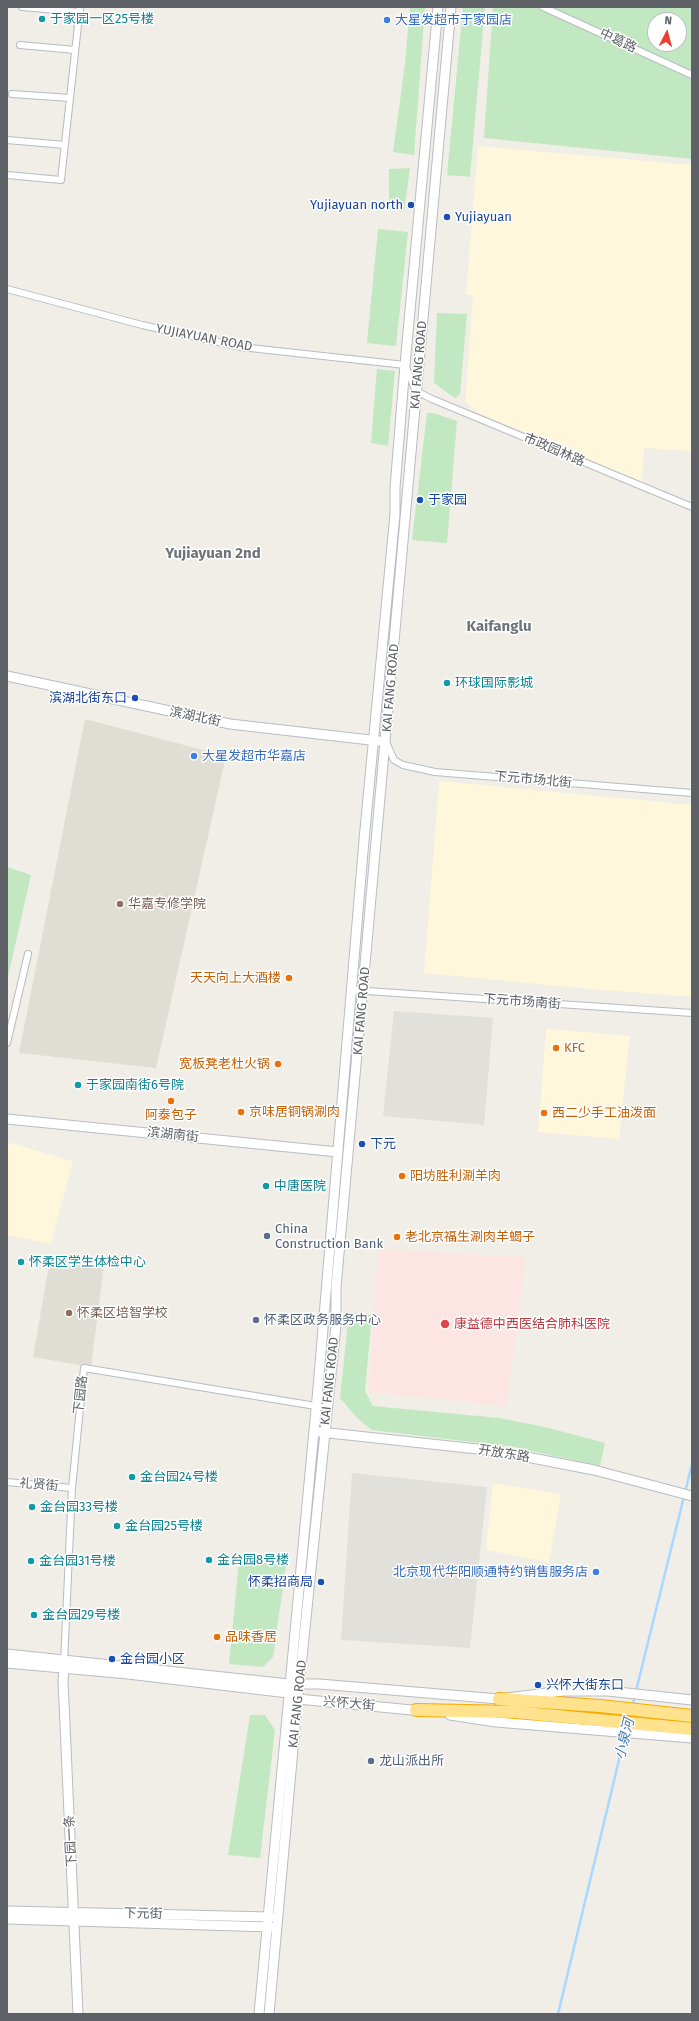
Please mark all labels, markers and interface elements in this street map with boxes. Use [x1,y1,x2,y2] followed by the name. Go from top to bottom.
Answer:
[50,11,154,27] place label: 于家园一区25号楼
[395,12,512,28] place label: 大星发超市于家园店
[647,12,687,52] north arrow
[37,14,47,24] marker: 于家园一区25号楼
[664,14,673,27] text: N
[382,15,392,25] marker: 大星发超市于家园店
[597,26,639,56] street label: 中葛路
[310,197,403,213] place label: Yujiayuan north
[406,200,416,210] marker: Yujiayuan north
[455,209,512,225] place label: Yujiayuan
[442,212,452,222] marker: Yujiayuan
[407,320,431,410] street label: KAI FANG ROAD
[154,321,254,355] street label: YUJIAYUAN ROAD
[521,430,587,470] street label: 市政园林路
[428,492,467,508] place label: 于家园
[415,495,425,505] marker: 于家园
[165,545,261,563] district label: Yujiayuan 2nd
[467,618,531,636] district label: Kaifanglu
[379,643,403,733] street label: KAI FANG ROAD
[455,675,533,691] place label: 环球国际影城
[442,678,452,688] marker: 环球国际影城
[49,690,127,706] place label: 滨湖北街东口
[130,693,140,703] marker: 滨湖北街东口
[168,704,222,730] street label: 滨湖北街
[202,748,306,764] place label: 大星发超市华嘉店
[189,751,199,761] marker: 大星发超市华嘉店
[493,769,573,791] street label: 下元市场北街
[128,896,206,912] place label: 华嘉专修学院
[115,899,125,909] marker: 华嘉专修学院
[350,966,374,1056] street label: KAI FANG ROAD
[190,970,281,986] place label: 天天向上大酒楼
[284,973,294,983] marker: 天天向上大酒楼
[483,991,561,1013] street label: 下元市场南街
[564,1040,585,1056] place label: KFC
[551,1043,561,1053] marker: KFC
[179,1056,270,1072] place label: 宽板凳老杜火锅
[273,1059,283,1069] marker: 宽板凳老杜火锅
[86,1077,184,1093] place label: 于家园南街6号院
[73,1080,83,1090] marker: 于家园南街6号院
[166,1096,176,1106] marker: 阿泰包子
[249,1104,340,1120] place label: 京味居铜锅涮肉
[552,1105,656,1121] place label: 西二少手工油泼面
[145,1107,197,1123] place label: 阿泰包子
[236,1107,246,1117] marker: 京味居铜锅涮肉
[539,1108,549,1118] marker: 西二少手工油泼面
[146,1125,200,1145] street label: 滨湖南街
[370,1136,396,1152] place label: 下元
[357,1139,367,1149] marker: 下元
[410,1168,501,1184] place label: 阳坊胜利涮羊肉
[397,1171,407,1181] marker: 阳坊胜利涮羊肉
[274,1178,326,1194] place label: 中唐医院
[261,1181,271,1191] marker: 中唐医院
[275,1221,383,1252] place label: China Construction Bank
[405,1229,535,1245] place label: 老北京福生涮肉羊蝎子
[262,1231,272,1241] marker: China Construction Bank
[392,1232,402,1242] marker: 老北京福生涮肉羊蝎子
[29,1254,146,1270] place label: 怀柔区学生体检中心
[16,1257,26,1267] marker: 怀柔区学生体检中心
[77,1305,168,1321] place label: 怀柔区培智学校
[64,1308,74,1318] marker: 怀柔区培智学校
[264,1312,381,1328] place label: 怀柔区政务服务中心
[251,1315,261,1325] marker: 怀柔区政务服务中心
[454,1316,610,1332] place label: 康益德中西医结合肺科医院
[439,1318,451,1330] marker: 康益德中西医结合肺科医院
[318,1336,342,1426] street label: KAI FANG ROAD
[71,1375,91,1415] street label: 下园路
[477,1442,531,1466] street label: 开放东路
[140,1469,218,1485] place label: 金台园24号楼
[127,1472,137,1482] marker: 金台园24号楼
[19,1476,59,1494] street label: 礼贤街
[40,1499,118,1515] place label: 金台园33号楼
[27,1502,37,1512] marker: 金台园33号楼
[125,1518,203,1534] place label: 金台园25号楼
[112,1521,122,1531] marker: 金台园25号楼
[217,1552,289,1568] place label: 金台园8号楼
[39,1553,116,1569] place label: 金台园31号楼
[204,1555,214,1565] marker: 金台园8号楼
[26,1556,36,1566] marker: 金台园31号楼
[393,1564,588,1580] place label: 北京现代华阳顺通特约销售服务店
[591,1567,601,1577] marker: 北京现代华阳顺通特约销售服务店
[248,1574,313,1590] place label: 怀柔招商局
[316,1577,326,1587] marker: 怀柔招商局
[42,1607,120,1623] place label: 金台园29号楼
[29,1610,39,1620] marker: 金台园29号楼
[225,1629,277,1645] place label: 品味香居
[212,1632,222,1642] marker: 品味香居
[120,1651,185,1667] place label: 金台园小区
[107,1654,117,1664] marker: 金台园小区
[286,1659,310,1749] street label: KAI FANG ROAD
[546,1677,624,1693] place label: 兴怀大街东口
[533,1680,543,1690] marker: 兴怀大街东口
[322,1694,376,1714] street label: 兴怀大街
[612,1717,638,1761] water label: 小泉河
[379,1753,444,1769] place label: 龙山派出所
[366,1756,376,1766] marker: 龙山派出所
[62,1815,80,1867] street label: 下园一条
[123,1906,163,1922] street label: 下元街

